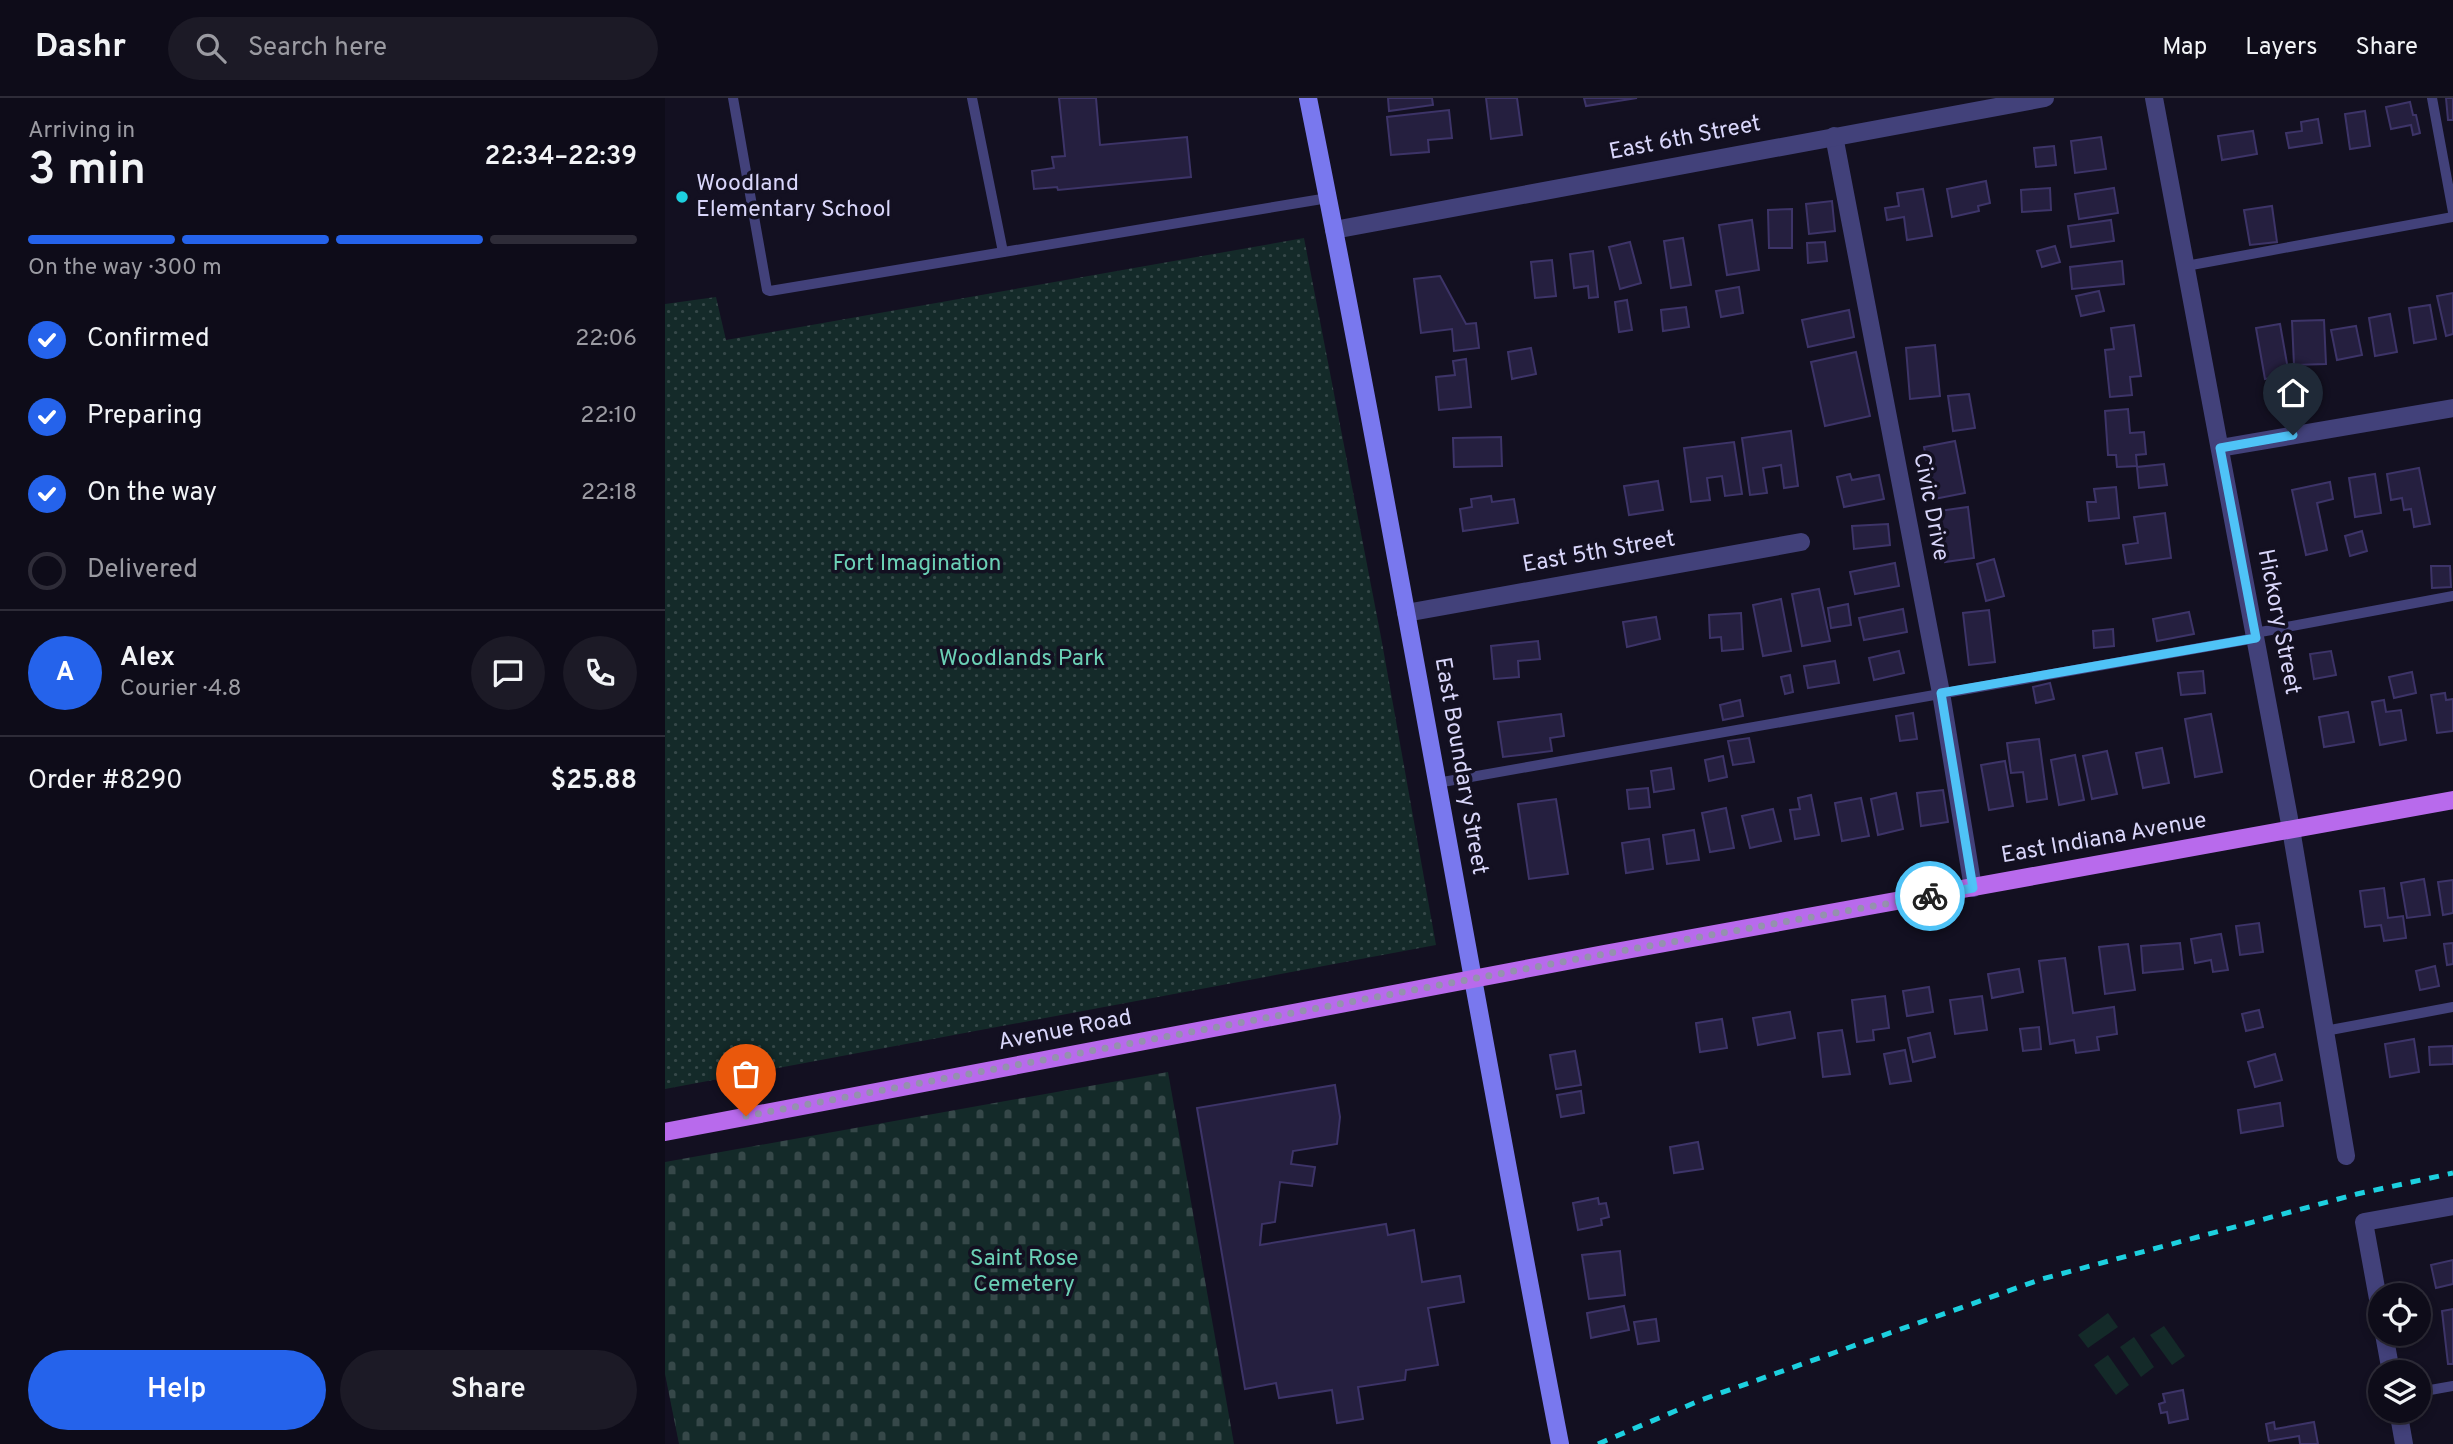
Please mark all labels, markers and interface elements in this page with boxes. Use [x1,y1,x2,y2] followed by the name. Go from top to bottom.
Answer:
[168,17,658,80] search box
[35,27,126,69] text: Dashr
[192,29,230,67] icon: search
[248,32,387,65] text: Search here
[2162,33,2207,63] text: Map
[2245,33,2317,63] text: Layers
[2355,33,2418,63] text: Share
[1607,110,1763,168] street label: East 6th Street
[28,117,135,146] text: Arriving in
[485,141,637,174] text: 22:34–22:39
[28,142,146,201] text: 3 min
[696,170,891,225] place label: Woodland Elementary School
[674,189,690,205] marker: Woodland Elementary School
[28,254,222,283] text: On the way · 300 m
[28,321,66,359] icon: check
[87,323,210,356] text: Confirmed
[575,325,637,354] text: 22:06
[2263,363,2323,435] pin
[2274,374,2312,412] icon: home
[28,398,66,436] icon: check
[87,400,202,433] text: Preparing
[580,402,637,431] text: 22:10
[1905,450,1955,564] street label: Civic Drive
[28,475,66,513] icon: check
[87,477,217,510] text: On the way
[581,479,637,508] text: 22:18
[1520,525,1678,581] street label: East 5th Street
[2250,547,2306,697] street label: Hickory Street
[832,550,1002,579] park label: Fort Imagination
[87,554,198,587] text: Delivered
[471,636,545,710] button: chat
[563,636,637,710] button: phone
[120,642,175,675] text: Alex
[939,645,1105,674] park label: Woodlands Park
[1427,655,1493,877] street label: East Boundary Street
[56,657,74,690] text: A
[120,675,241,704] text: Courier · 4.8
[28,765,183,798] text: Order #8290
[550,765,637,798] text: $25.88
[1999,807,2209,871] street label: East Indiana Avenue
[1895,861,1965,931] courier
[1911,877,1949,915] icon: bike
[996,1004,1134,1058] street label: Avenue Road
[716,1044,776,1116] pin
[727,1055,765,1093] icon: bag
[970,1245,1078,1300] park label: Saint Rose Cemetery
[2368,1283,2431,1423] map controls
[2368,1283,2431,1346] button: locate
[28,1350,326,1430] button: Help
[340,1350,637,1430] button: Share
[2368,1360,2431,1423] button: layers

